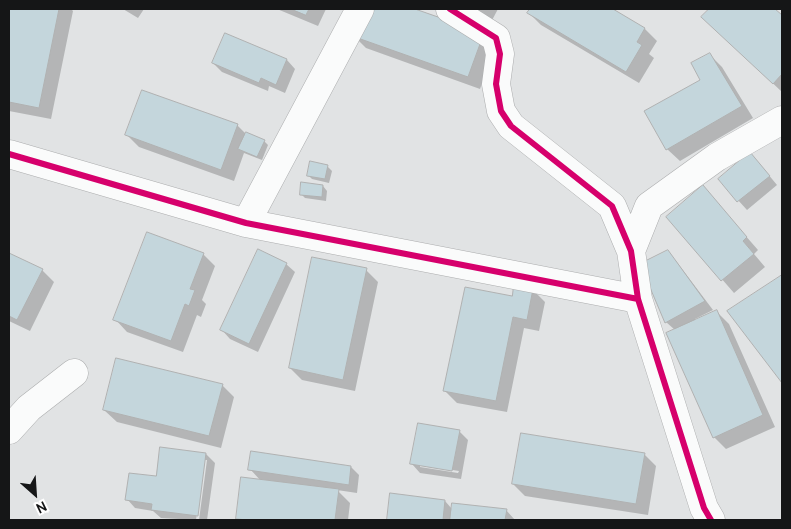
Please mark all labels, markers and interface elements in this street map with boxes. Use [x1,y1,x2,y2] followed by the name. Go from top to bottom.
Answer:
[10,469,60,519] north arrow
[33,497,50,518] text: N

